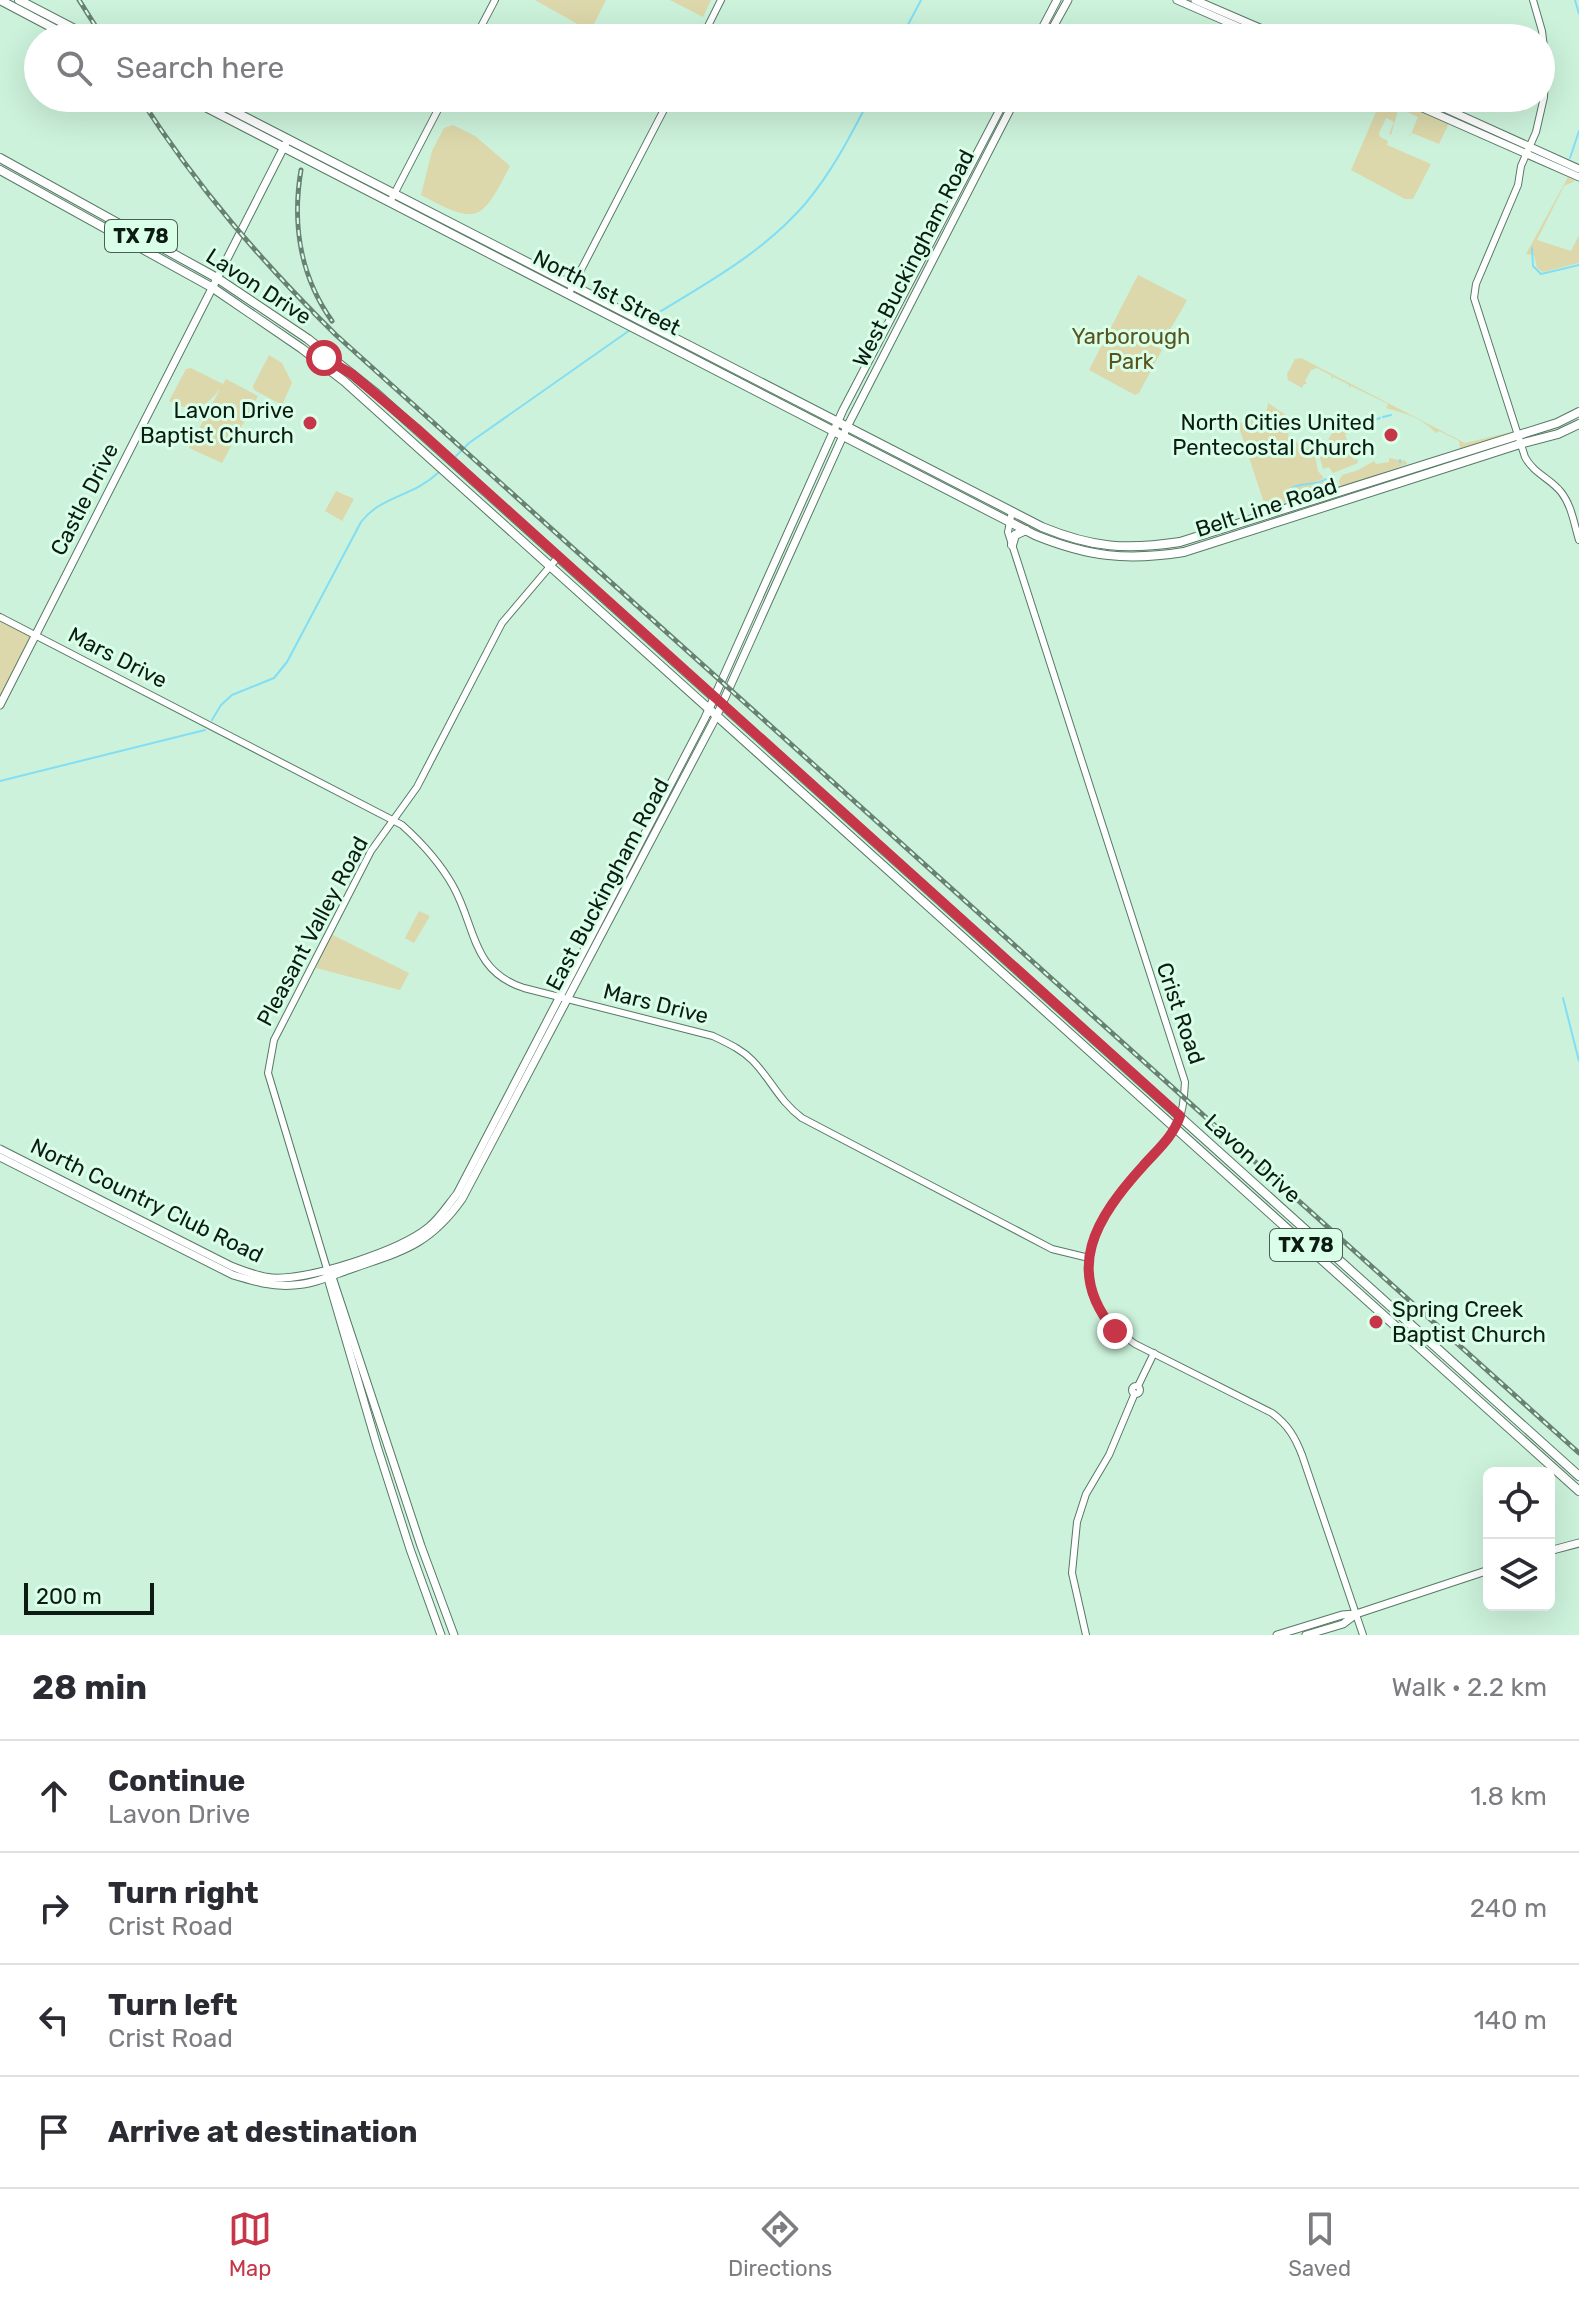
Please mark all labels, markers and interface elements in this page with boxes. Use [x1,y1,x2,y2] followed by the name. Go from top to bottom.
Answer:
[24,24,1555,112] search box
[52,46,96,90] icon: search
[116,50,284,86] text: Search here
[847,145,980,372] street label: West Buckingham Road
[105,220,177,252] road number: TX 78
[201,242,317,331] street label: Lavon Drive
[529,244,685,341] street label: North 1st Street
[1072,323,1190,375] park label: Yarborough Park
[306,340,342,376] route start
[140,397,294,449] place label: Lavon Drive Baptist Church
[1172,409,1375,461] place label: North Cities United Pentecostal Church
[301,414,319,432] marker: Lavon Drive Baptist Church
[1382,426,1400,444] marker: North Cities United Pentecostal Church
[45,438,124,560] street label: Castle Drive
[1192,472,1340,543] street label: Belt Line Road
[64,621,172,694] street label: Mars Drive
[540,773,675,995] street label: East Buckingham Road
[251,832,374,1031] street label: Pleasant Valley Road
[1151,959,1210,1068] street label: Crist Road
[600,977,711,1030] street label: Mars Drive
[1199,1108,1306,1209] street label: Lavon Drive
[26,1132,267,1269] street label: North Country Club Road
[1270,1229,1342,1261] road number: TX 78
[1392,1296,1546,1348] place label: Spring Creek Baptist Church
[1097,1313,1133,1349] route end
[1367,1313,1385,1331] marker: Spring Creek Baptist Church
[1483,1467,1555,1611] map controls
[1483,1467,1555,1539] button: locate
[1483,1539,1555,1611] button: layers
[24,1579,154,1615] scale bar
[36,1583,102,1610] text: 200 m
[32,1667,147,1708] text: 28 min
[1392,1672,1547,1703] text: Walk · 2.2 km
[108,1763,245,1799] text: Continue
[32,1774,76,1818] icon: ahead
[1470,1781,1547,1812] text: 1.8 km
[108,1799,250,1830] text: Lavon Drive
[108,1875,259,1911] text: Turn right
[32,1886,76,1930] icon: right
[1470,1893,1547,1924] text: 240 m
[108,1911,233,1942] text: Crist Road
[108,1987,238,2023] text: Turn left
[32,1998,76,2042] icon: left
[1474,2005,1547,2036] text: 140 m
[108,2023,233,2054] text: Crist Road
[32,2110,76,2154] icon: arrive
[108,2114,418,2150] text: Arrive at destination
[228,2207,272,2282] tab: Map
[728,2207,832,2282] tab: Directions
[1288,2207,1351,2282] tab: Saved

